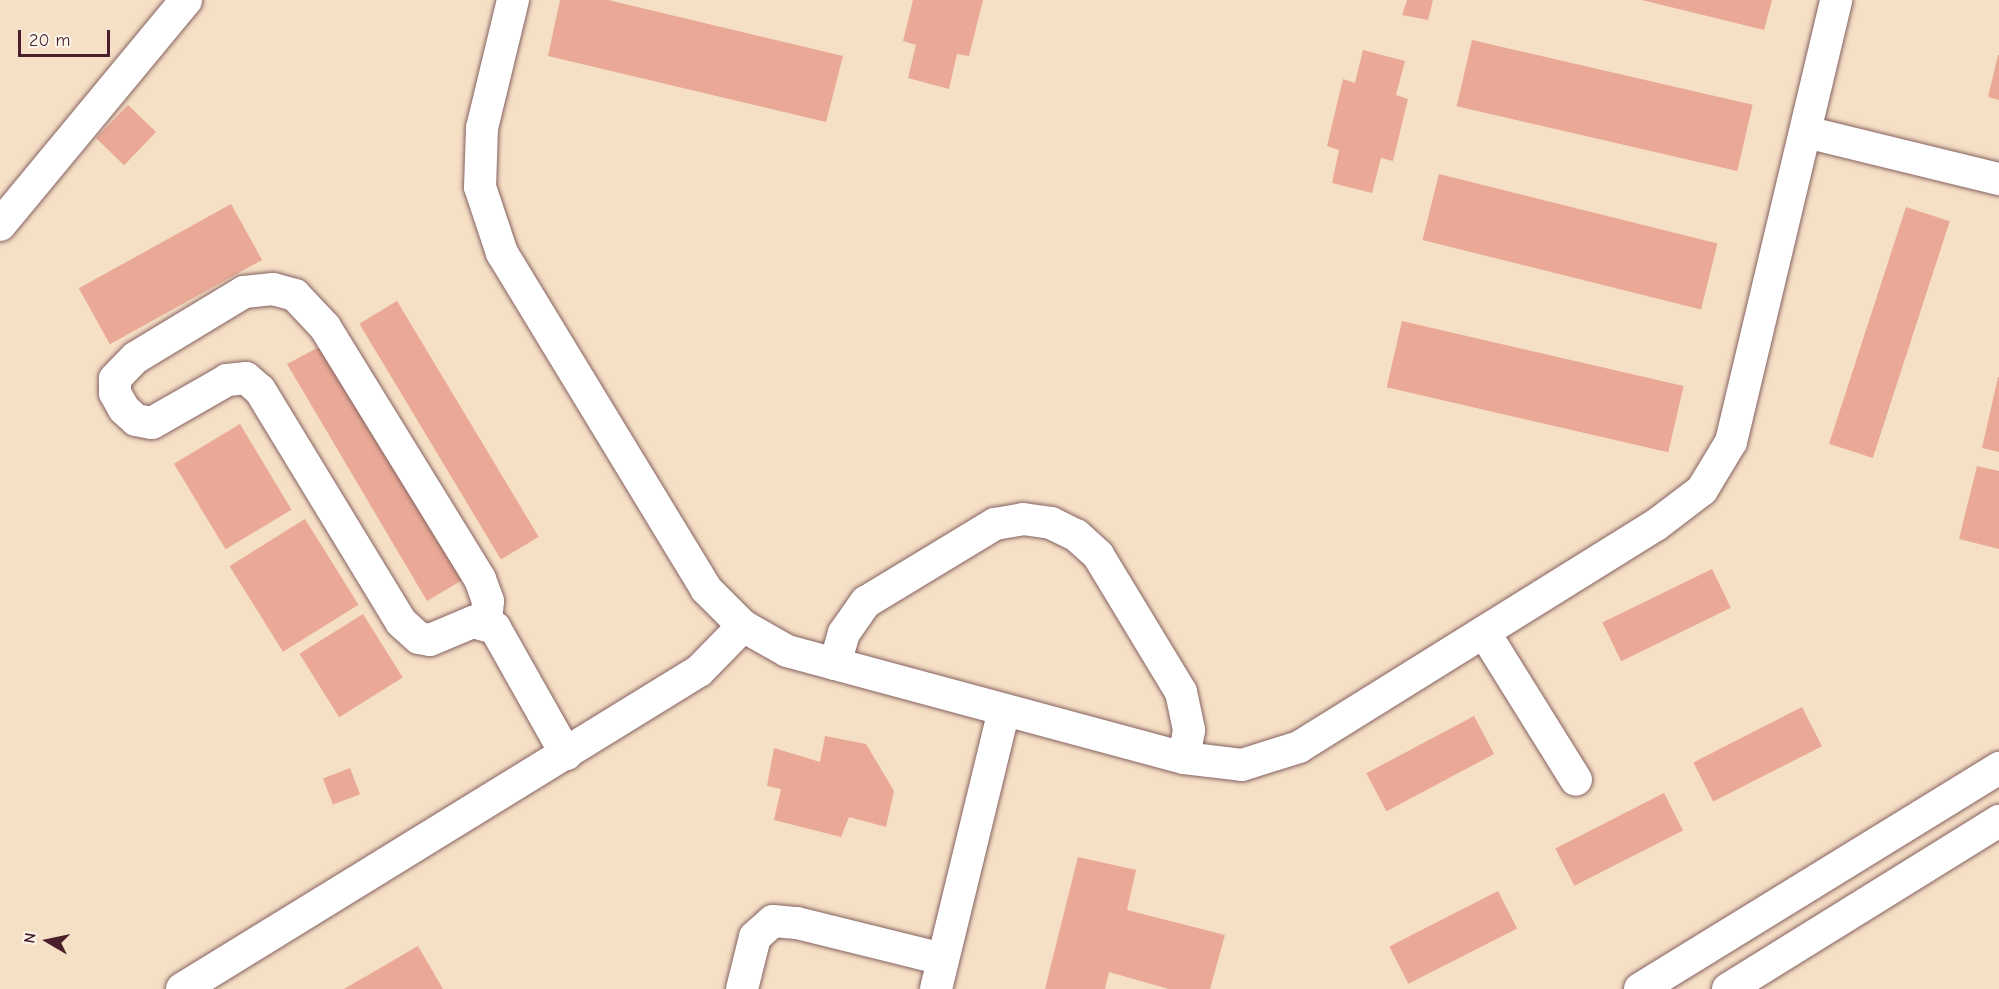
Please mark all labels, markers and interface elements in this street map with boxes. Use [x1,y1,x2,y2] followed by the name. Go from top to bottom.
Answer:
[21,18,112,56] scale bar
[29,30,70,51] text: 20 m
[18,911,78,971] north arrow
[21,932,40,945] text: N

